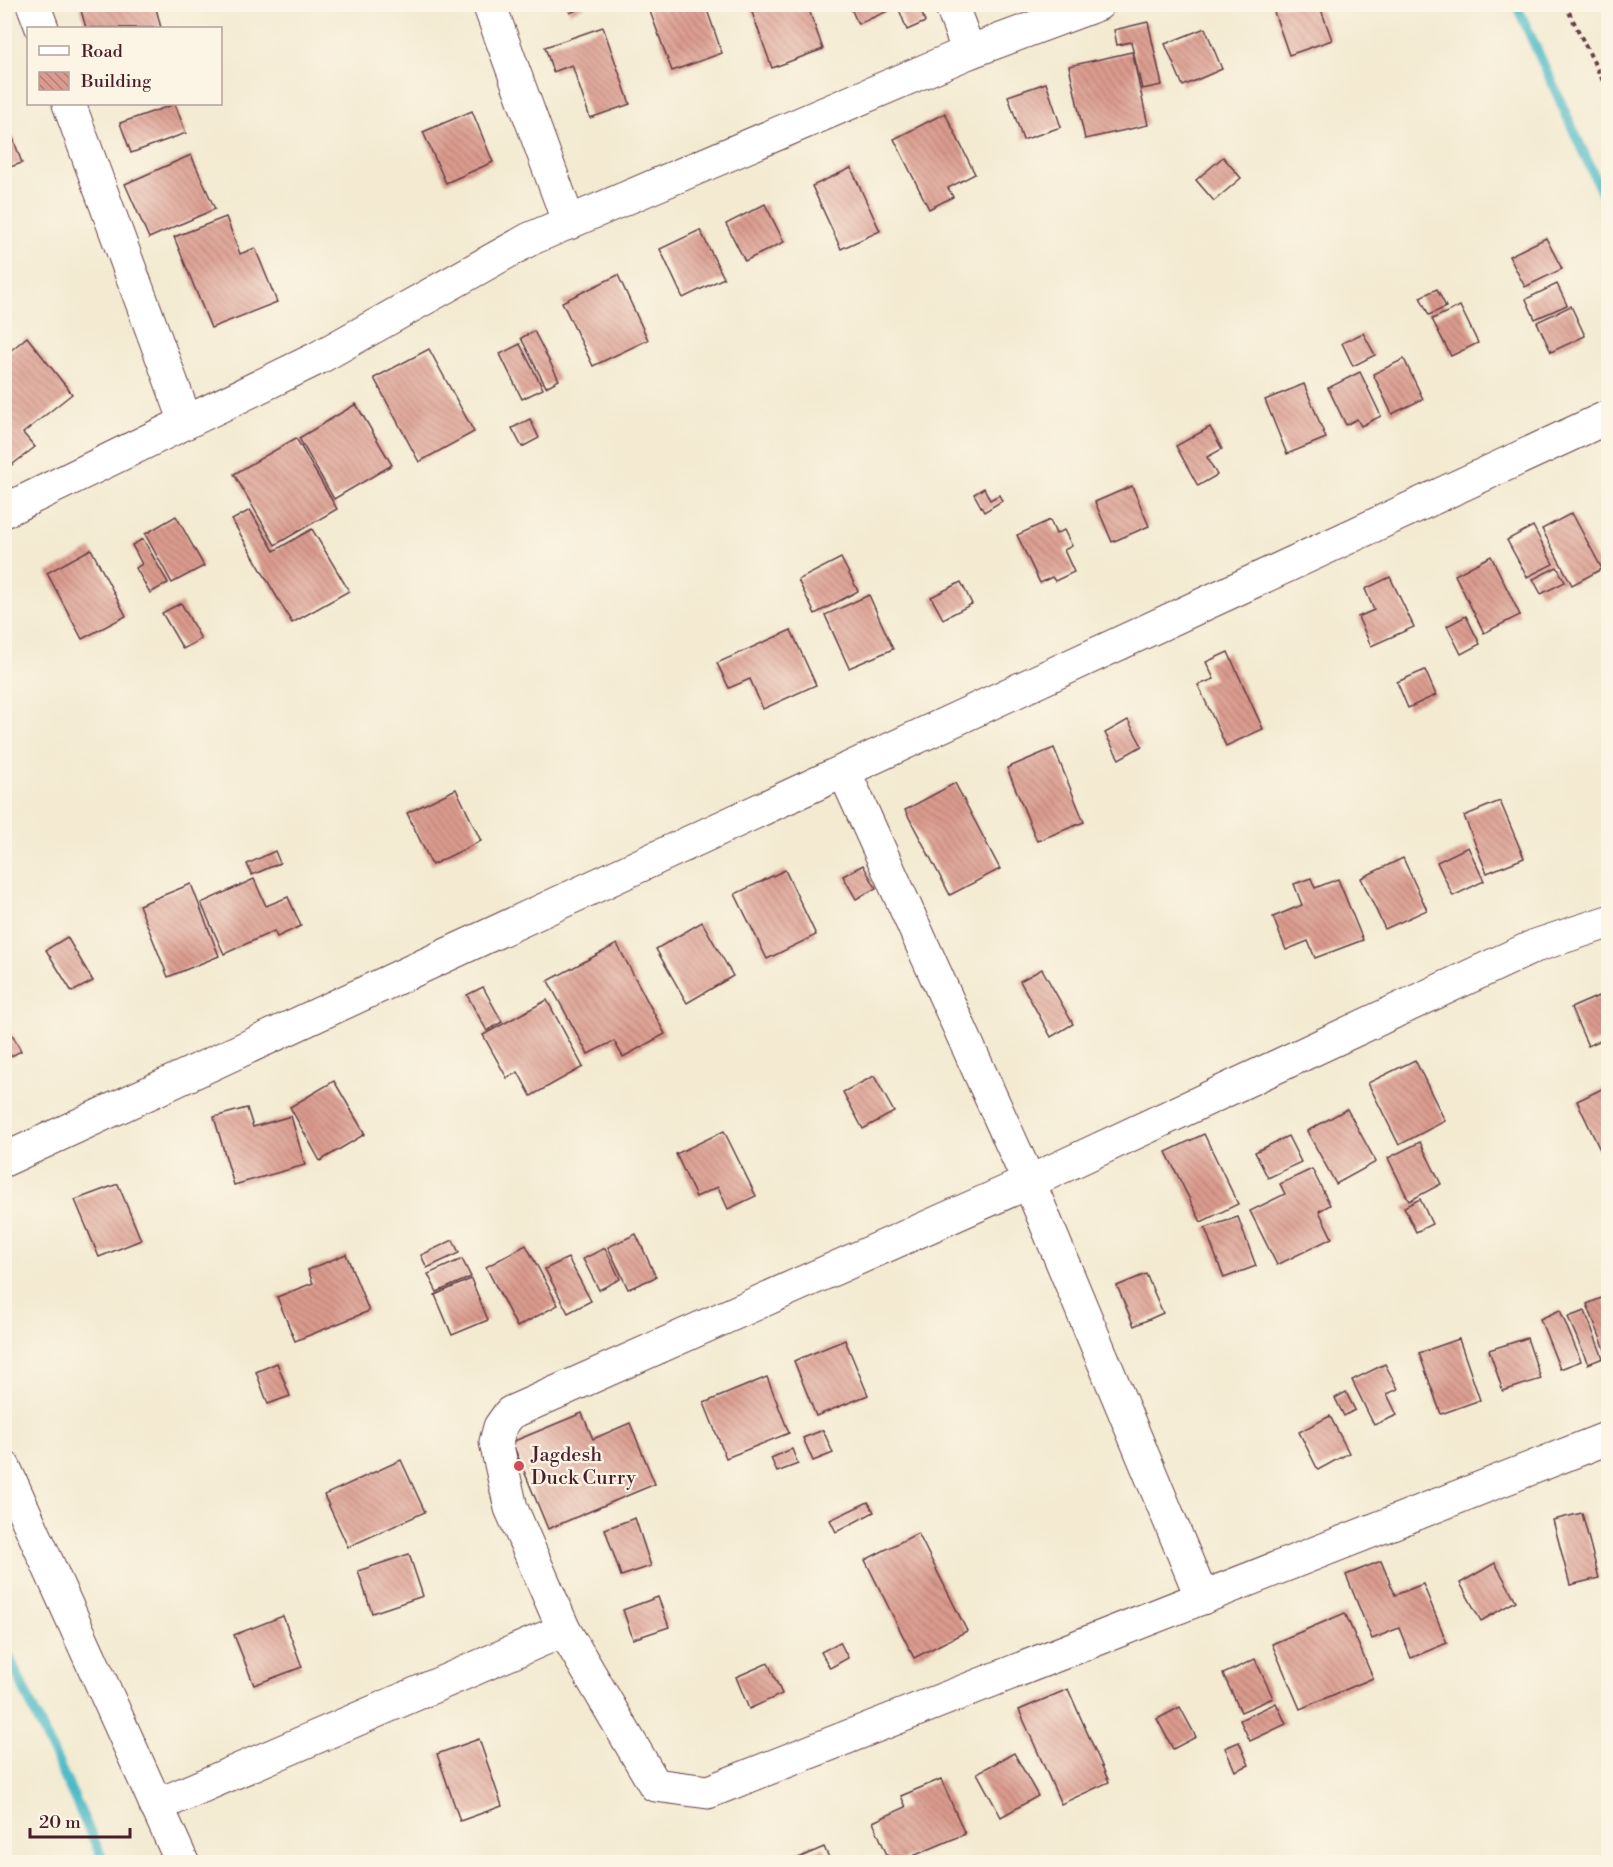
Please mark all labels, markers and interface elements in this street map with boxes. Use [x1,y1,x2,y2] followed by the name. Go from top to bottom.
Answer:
[27,27,222,105] legend
[81,40,124,63] text: Road
[80,70,152,93] text: Building
[530,1443,636,1491] place label: Jagdesh Duck Curry
[512,1459,526,1473] marker: Jagdesh Duck Curry
[30,1801,130,1839] scale bar
[39,1811,81,1834] text: 20 m

